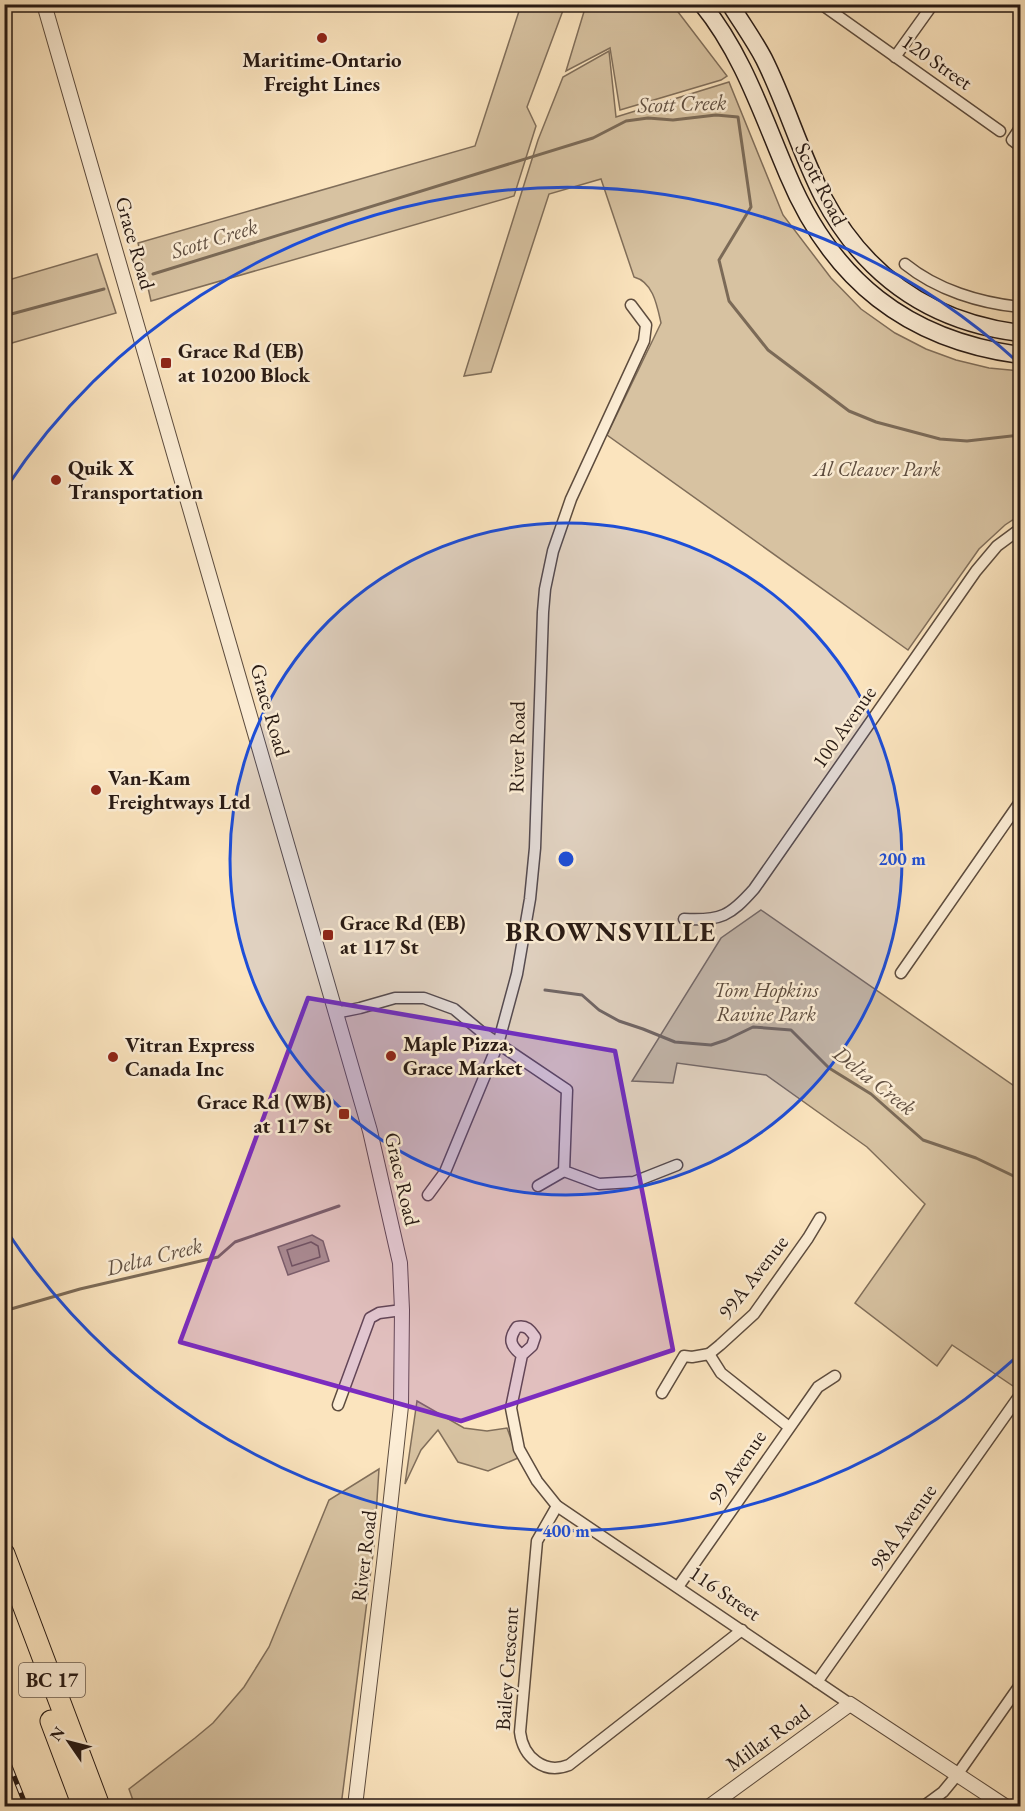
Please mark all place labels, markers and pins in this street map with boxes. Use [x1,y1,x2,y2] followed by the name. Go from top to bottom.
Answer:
[315,31,329,45] marker: Maritime-Ontario Freight Lines
[242,46,402,97] place label: Maritime-Ontario Freight Lines
[178,337,310,388] place label: Grace Rd (EB) at 10200 Block
[159,356,173,370] marker: Grace Rd (EB) at 10200 Block
[68,454,203,505] place label: Quik X Transportation
[49,473,63,487] marker: Quik X Transportation
[108,764,251,815] place label: Van-Kam Freightways Ltd
[89,783,103,797] marker: Van-Kam Freightways Ltd
[556,849,576,869] centre of rings
[340,909,466,960] place label: Grace Rd (EB) at 117 St
[321,928,335,942] marker: Grace Rd (EB) at 117 St
[403,1030,523,1081] place label: Maple Pizza, Grace Market
[125,1031,255,1082] place label: Vitran Express Canada Inc
[384,1049,398,1063] marker: Maple Pizza, Grace Market
[106,1050,120,1064] marker: Vitran Express Canada Inc
[197,1088,332,1139] place label: Grace Rd (WB) at 117 St
[337,1107,351,1121] marker: Grace Rd (WB) at 117 St

